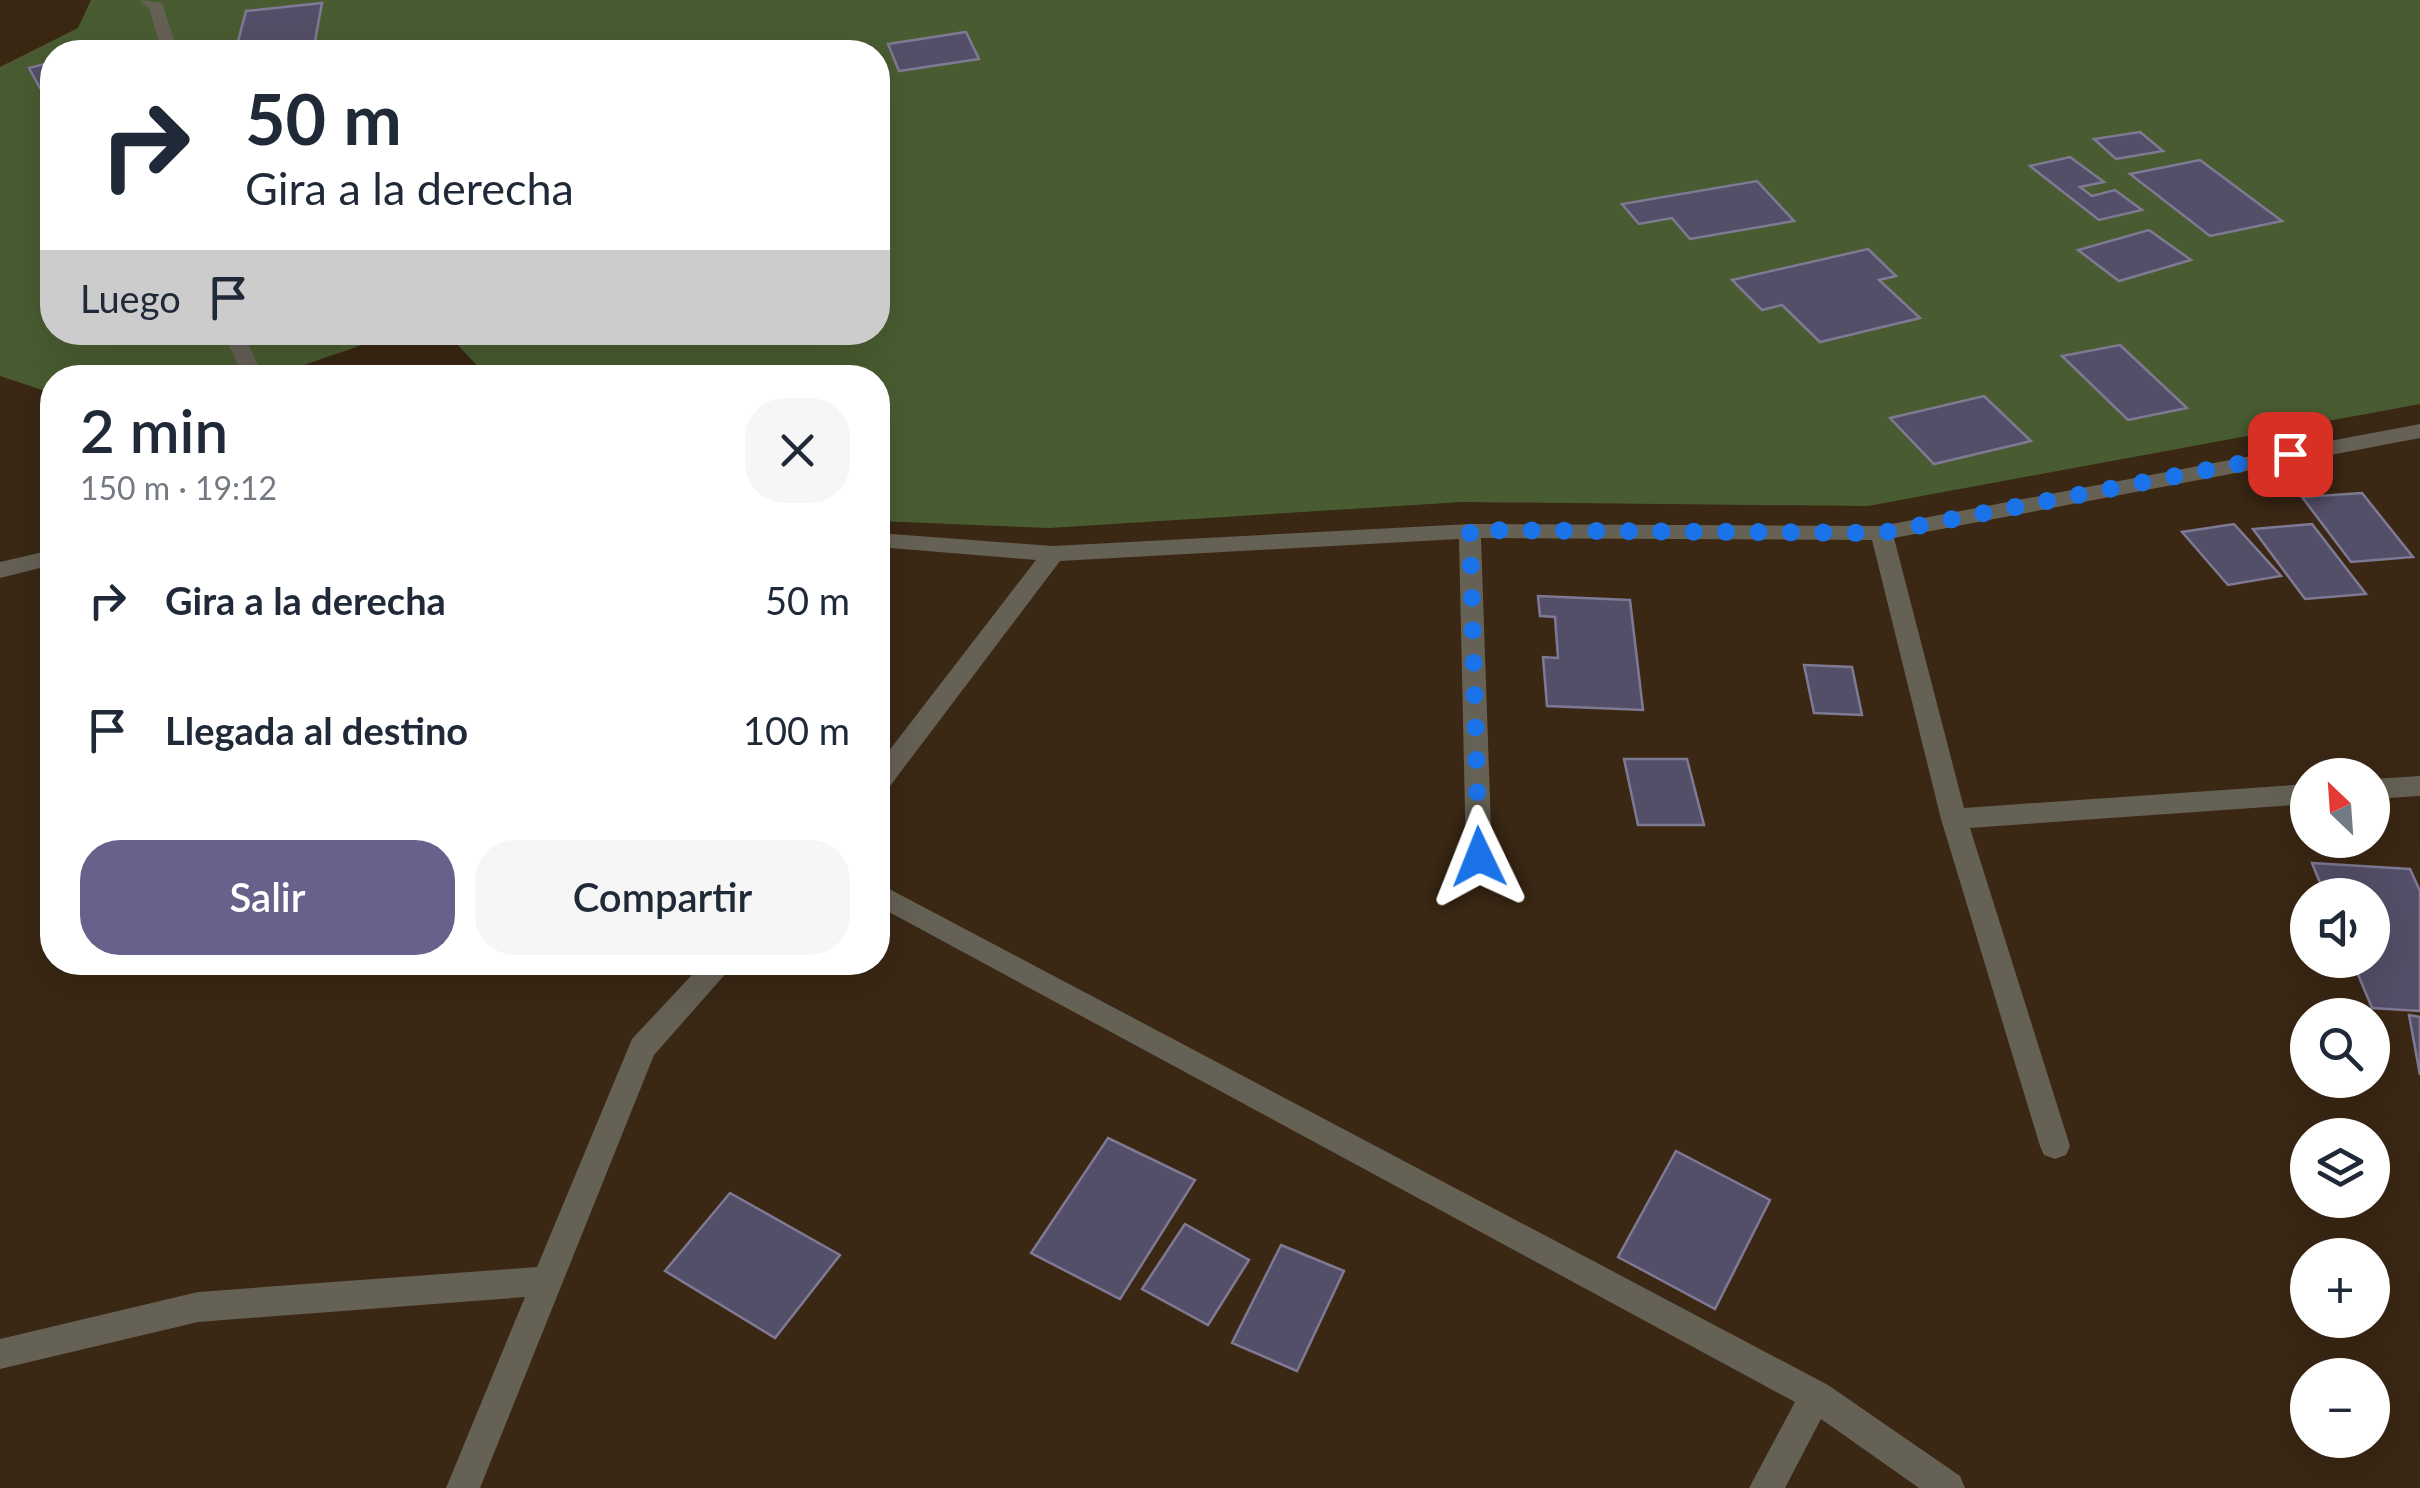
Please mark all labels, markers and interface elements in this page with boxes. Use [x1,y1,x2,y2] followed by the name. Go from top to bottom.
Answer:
[245,76,402,160] text: 50 m
[80,80,210,210] icon: right
[245,161,574,215] text: Gira a la derecha
[201,270,256,325] icon: arrive
[80,275,181,321] text: Luego
[80,394,228,466] text: 2 min
[745,398,850,503] button: close
[2248,412,2333,497] pin
[2263,427,2318,482] icon: arrive
[80,468,277,507] text: 150 m · 19:12
[80,573,135,628] icon: right
[165,577,446,623] text: Gira a la derecha
[765,577,850,623] text: 50 m
[80,703,135,758] icon: arrive
[165,707,468,753] text: Llegada al destino
[743,707,850,753] text: 100 m
[2290,758,2390,858] north arrow
[2290,758,2390,1458] map controls
[1427,805,1531,909] position arrow
[80,840,455,955] button: Salir
[475,840,850,955] button: Compartir
[2290,878,2390,978] button: sound
[2290,998,2390,1098] button: search
[2290,1118,2390,1218] button: layers
[2290,1238,2390,1338] button: +
[2290,1358,2390,1458] button: −

